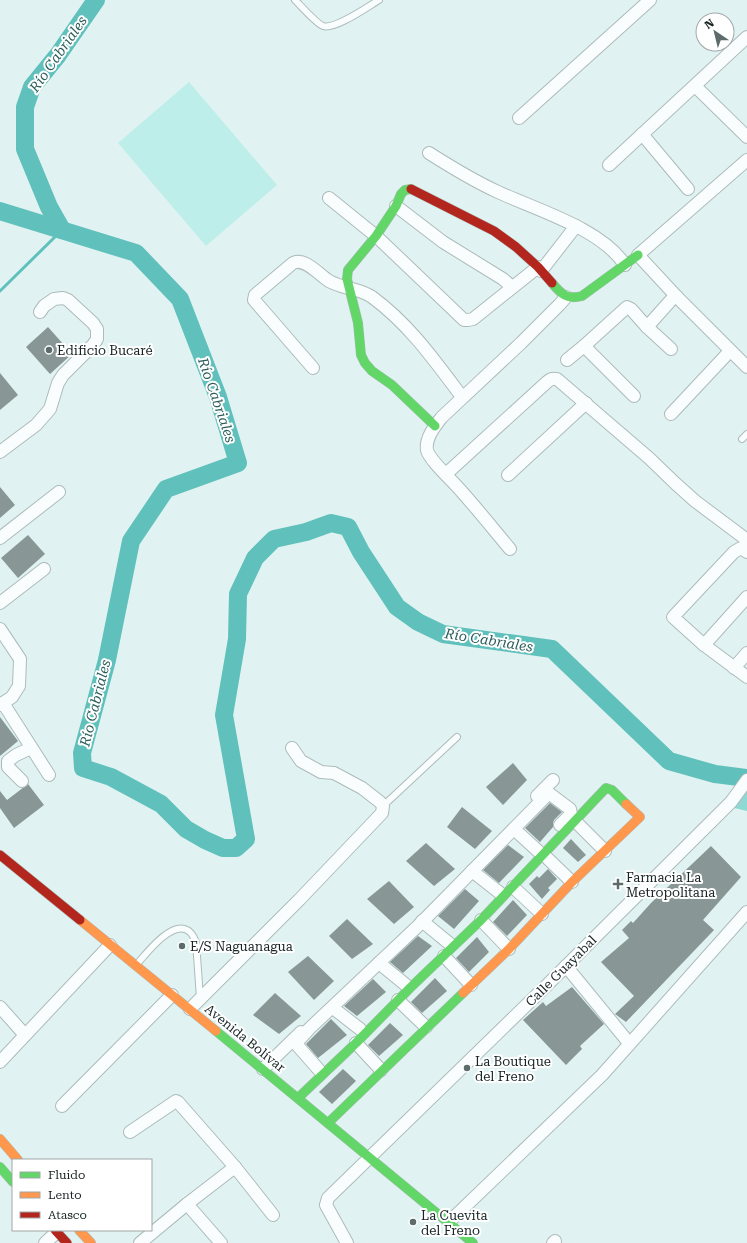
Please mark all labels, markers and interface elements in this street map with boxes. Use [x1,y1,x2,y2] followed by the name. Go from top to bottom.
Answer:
[695,12,735,52] north arrow
[25,13,90,96] water label: Río Cabriales
[702,16,717,32] text: N
[57,343,153,358] place label: Edificio Bucaré
[44,345,54,355] marker: Edificio Bucaré
[195,354,239,445] water label: Río Cabriales
[443,625,535,655] water label: Río Cabriales
[76,658,114,749] water label: Río Cabriales
[626,870,715,900] place label: Farmacia La Metropolitana
[613,879,623,889] marker: Farmacia La Metropolitana
[523,933,599,1009] street label: Calle Guayabal
[190,939,293,954] place label: E/S Naguanagua
[177,941,187,951] marker: E/S Naguanagua
[202,1001,289,1075] street label: Avenida Bolívar
[475,1054,551,1084] place label: La Boutique del Freno
[462,1063,472,1073] marker: La Boutique del Freno
[12,1159,152,1231] legend
[48,1168,85,1182] text: Fluido
[48,1188,82,1202] text: Lento
[48,1208,87,1222] text: Atasco
[421,1208,488,1238] place label: La Cuevita del Freno
[408,1217,418,1227] marker: La Cuevita del Freno

